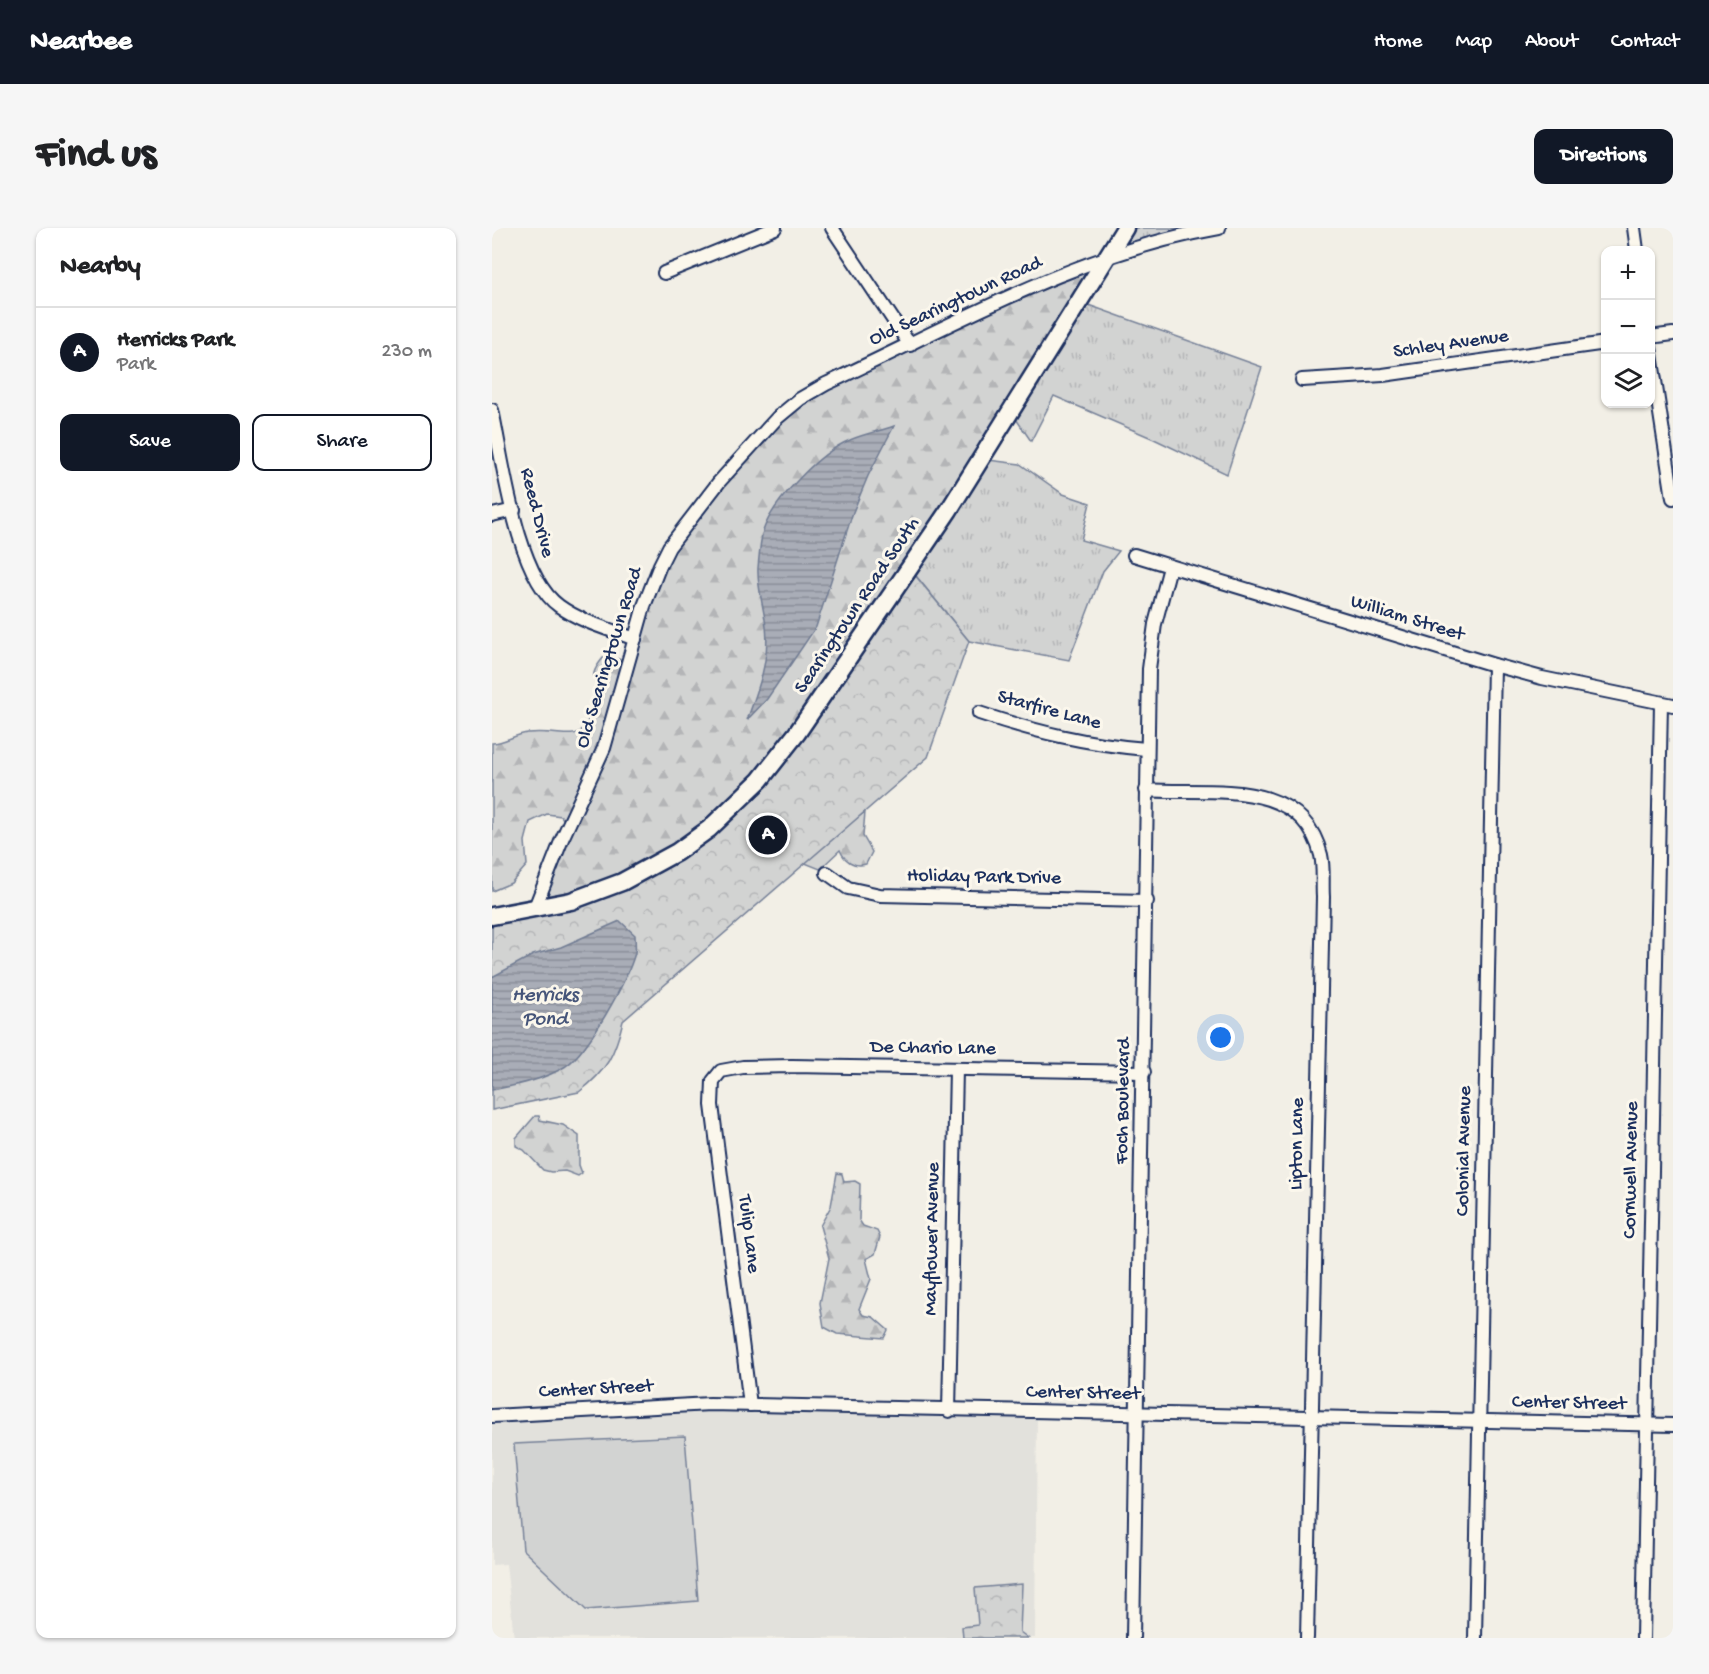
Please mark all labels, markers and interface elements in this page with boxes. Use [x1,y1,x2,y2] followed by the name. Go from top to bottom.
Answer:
[30,26,132,59] text: Nearbee
[1374,30,1422,55] text: Home
[1455,30,1492,55] text: Map
[1525,30,1578,55] text: About
[1611,30,1679,55] text: Contact
[1534,129,1673,184] button: Directions
[36,132,156,181] text: Find us
[1601,246,1655,408] map controls
[1601,246,1655,300] button: +
[866,251,1048,352] street label: Old Searingtown Road
[60,252,141,283] text: Nearby
[1601,300,1655,354] button: −
[1392,325,1511,364] street label: Schley Avenue
[117,328,234,354] text: Herricks Park
[74,341,85,364] text: A
[382,341,432,364] text: 230 m
[117,354,155,377] text: Park
[1601,354,1655,408] button: layers
[60,414,240,471] button: Save
[252,414,432,471] button: Share
[514,466,558,561] street label: Reed Drive
[790,513,926,699] street label: Searingtown Road South
[572,563,649,751] street label: Old Searingtown Road
[1347,591,1468,648] street label: William Street
[995,686,1104,736] street label: Starfire Lane
[748,812,788,858] pin: A
[907,865,1062,891] street label: Holiday Park Drive
[512,984,581,1033] water label: Herricks Pond
[1206,1023,1235,1052] your location
[1111,1035,1137,1165] street label: Foch Boulevard
[868,1036,997,1062] street label: De Chario Lane
[1452,1085,1478,1216] street label: Colonial Avenue
[1286,1097,1310,1190] street label: Lipton Lane
[1619,1100,1645,1239] street label: Cornwell Avenue
[920,1161,946,1316] street label: Mayflower Avenue
[732,1193,764,1275] street label: Tulip Lane
[538,1375,656,1404] street label: Center Street
[1026,1382,1142,1407] street label: Center Street
[1512,1392,1628,1417] street label: Center Street

